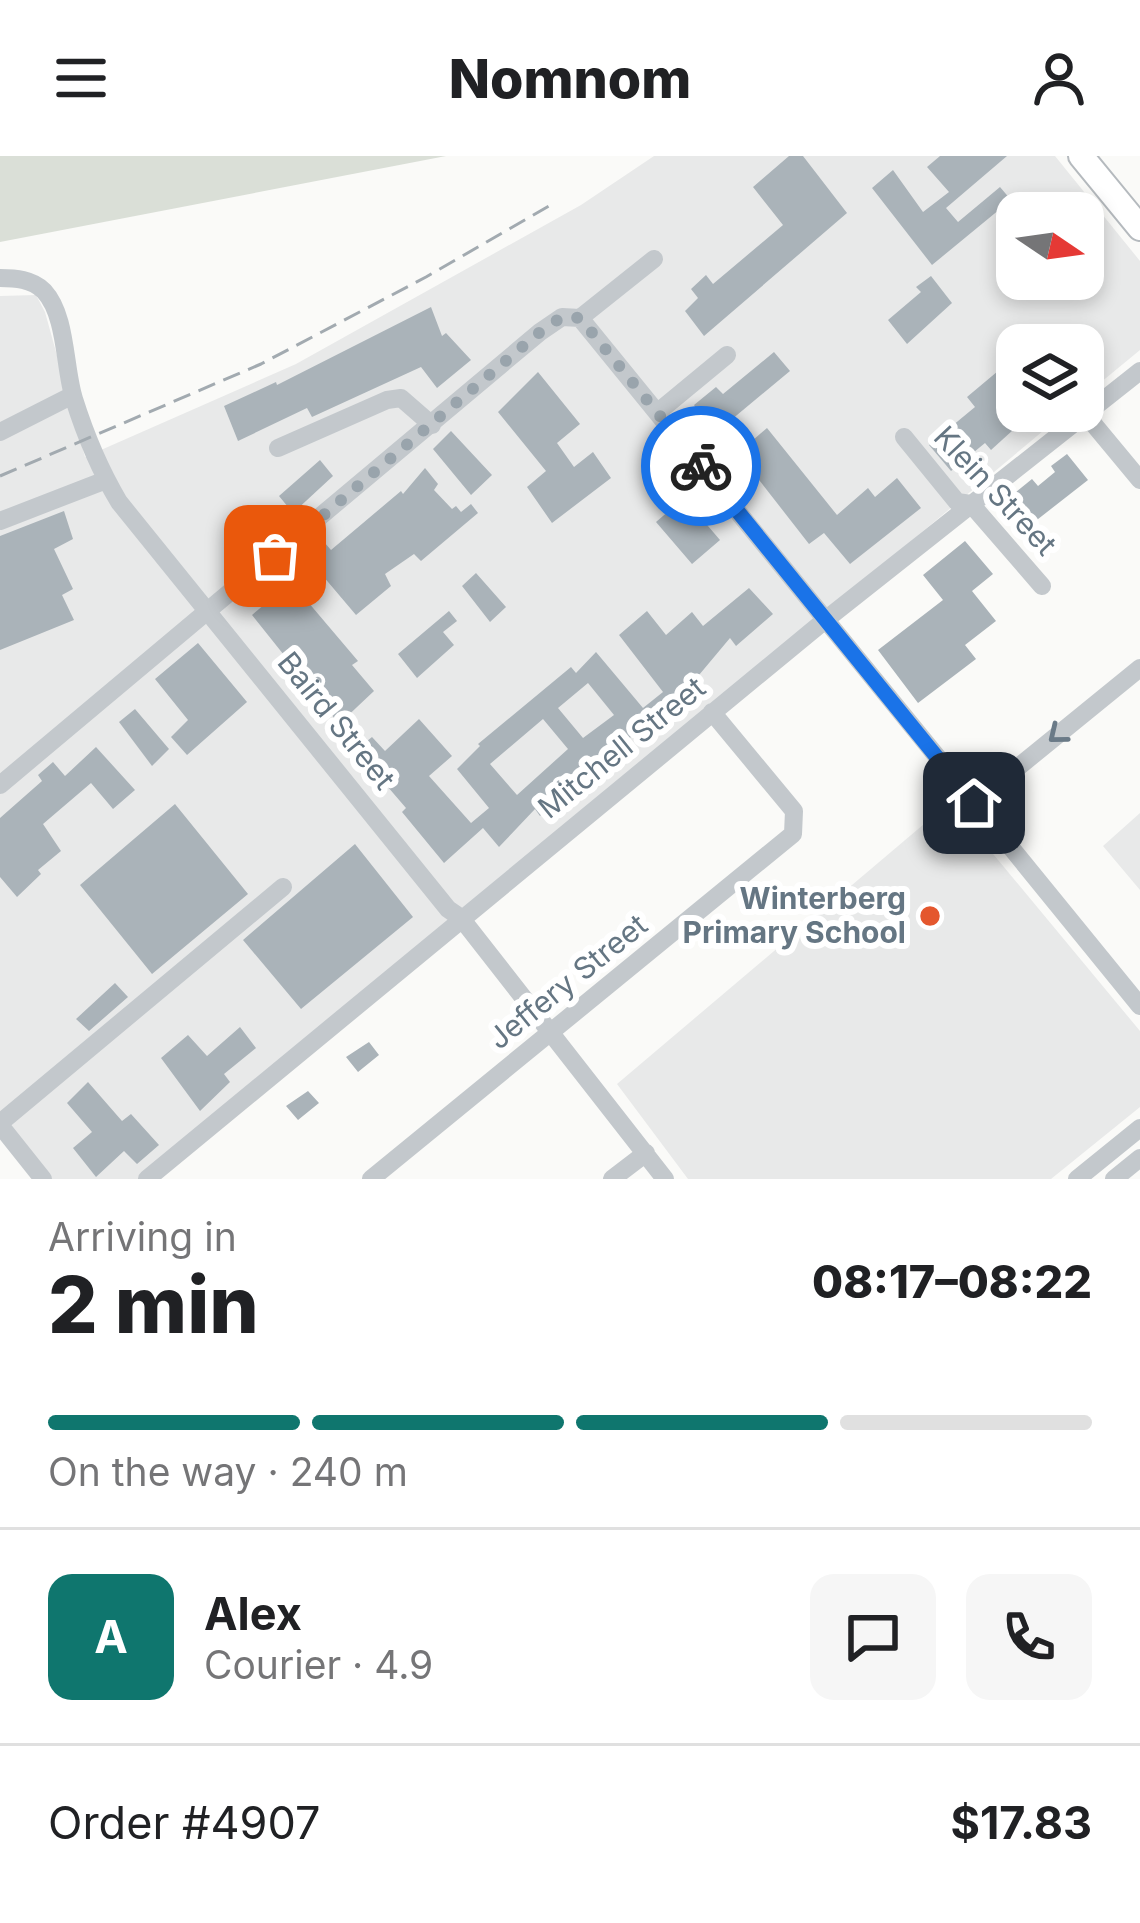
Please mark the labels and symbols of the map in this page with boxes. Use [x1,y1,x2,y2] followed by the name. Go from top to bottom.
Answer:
[996,192,1104,300] north arrow
[641,406,761,526] courier
[927,418,1065,562] street label: Klein Street
[224,505,326,607] pin
[271,645,403,796] street label: Baird Street
[531,669,712,825] street label: Mitchell Street
[1049,721,1071,743] one-way arrow
[923,752,1025,854] pin
[682,880,906,950] place label: Winterberg Primary School
[917,903,943,929] marker: Winterberg Primary School
[481,906,654,1056] street label: Jeffery Street

